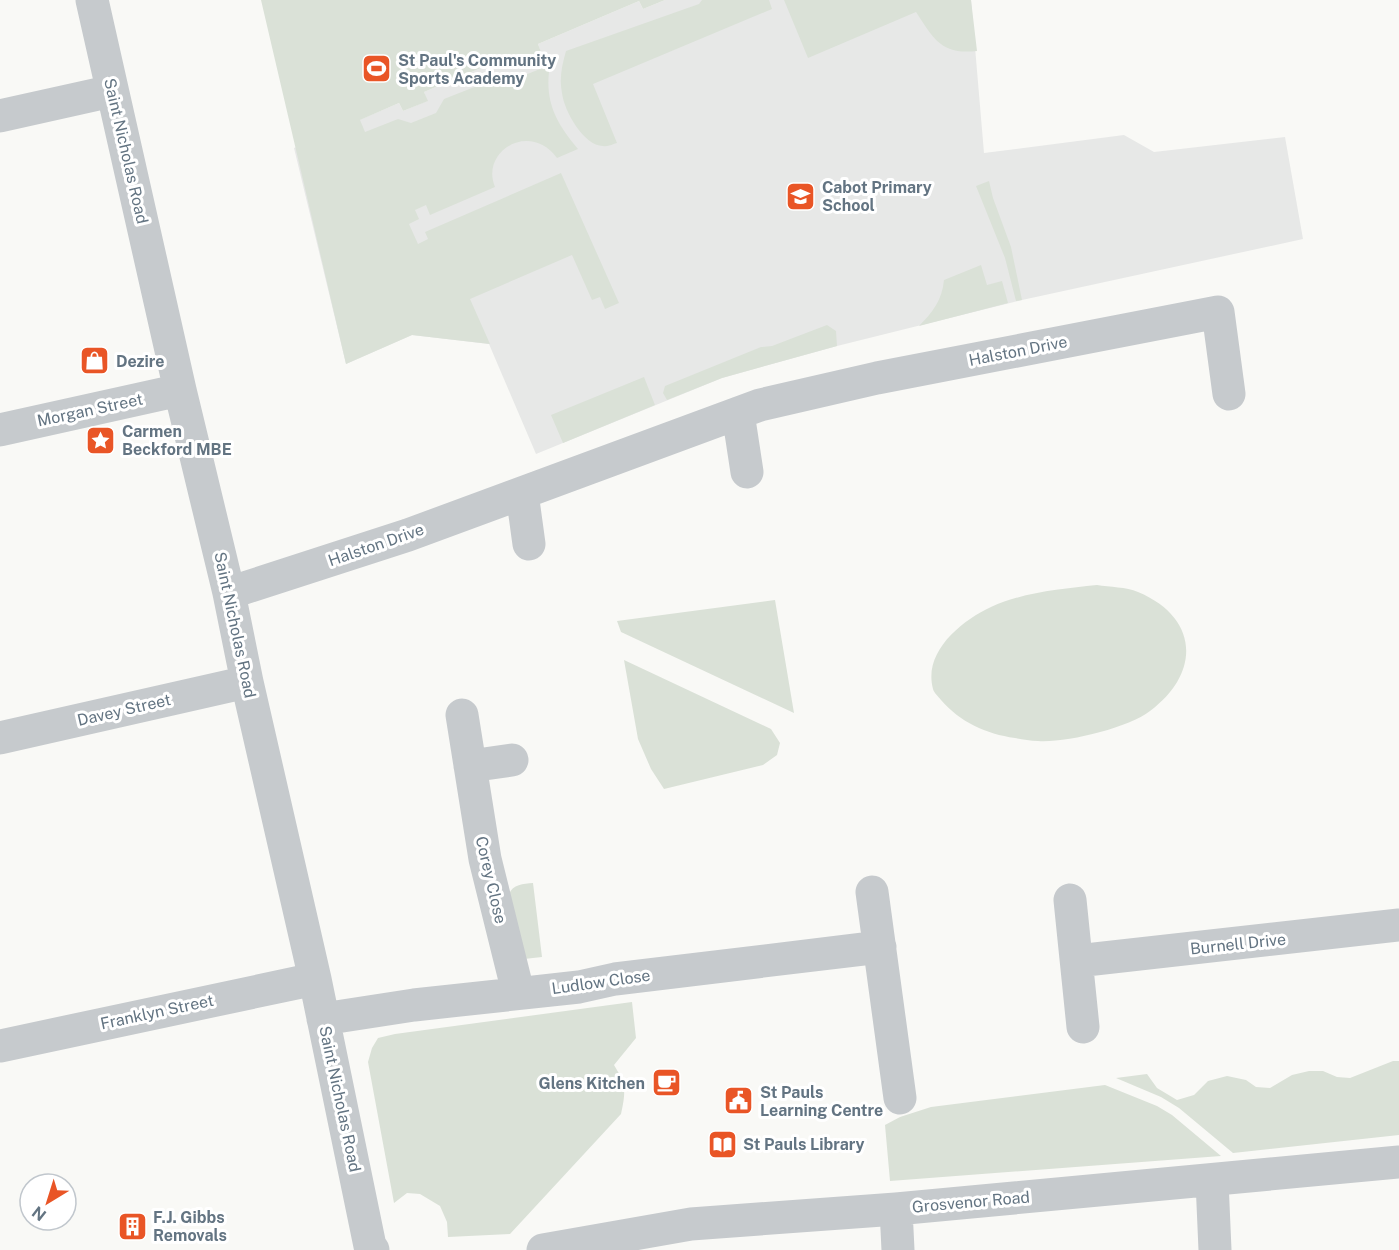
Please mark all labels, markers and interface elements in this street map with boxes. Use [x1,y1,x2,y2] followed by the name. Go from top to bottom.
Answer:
[398,51,556,88] place label: St Paul's Community Sports Academy
[361,53,393,85] sports icon: St Paul's Community Sports Academy
[100,76,152,226] street label: Saint Nicholas Road
[822,178,932,215] place label: Cabot Primary School
[785,180,817,212] school or university icon: Cabot Primary School
[967,332,1069,370] street label: Halston Drive
[79,345,111,377] shop icon: Dezire
[116,352,165,371] place label: Dezire
[35,390,145,430] street label: Morgan Street
[122,422,232,459] place label: Carmen Beckford MBE
[85,424,117,456] place icon: Carmen Beckford MBE
[326,520,426,570] street label: Halston Drive
[210,550,260,700] street label: Saint Nicholas Road
[75,690,173,730] street label: Davey Street
[472,834,510,926] street label: Corey Close
[1189,930,1287,958] street label: Burnell Drive
[550,966,652,998] street label: Ludlow Close
[99,991,215,1033] street label: Franklyn Street
[315,1024,365,1174] street label: Saint Nicholas Road
[650,1067,682,1099] cafe icon: Glens Kitchen
[538,1074,645,1093] place label: Glens Kitchen
[760,1083,883,1120] place label: St Pauls Learning Centre
[723,1085,755,1117] public building icon: St Pauls Learning Centre
[706,1128,738,1160] library icon: St Pauls Library
[743,1135,865,1154] place label: St Pauls Library
[18,1172,78,1232] north arrow
[911,1187,1031,1217] street label: Grosvenor Road
[28,1202,50,1225] text: N
[153,1208,227,1245] place label: F.J. Gibbs Removals
[116,1210,148,1242] building icon: F.J. Gibbs Removals

